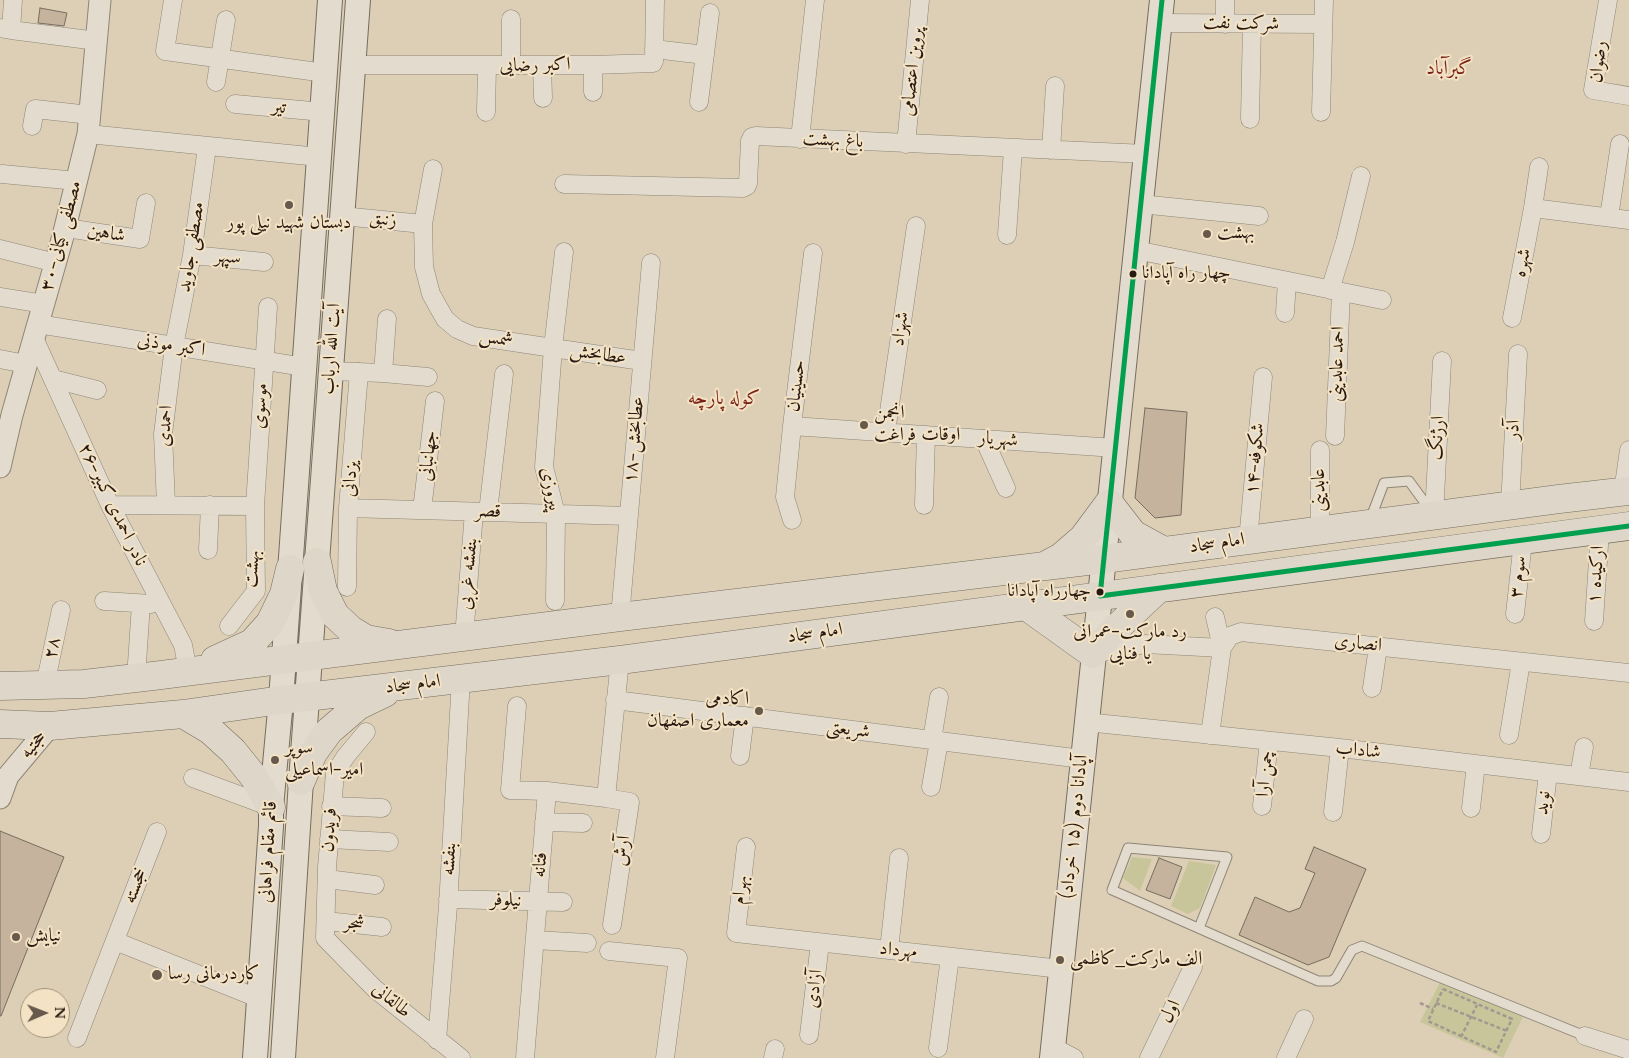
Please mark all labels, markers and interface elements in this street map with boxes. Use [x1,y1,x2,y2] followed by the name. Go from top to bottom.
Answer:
[1203,12,1279,36] street label: شرکت نفت
[897,27,929,117] street label: پروین اعتصامی
[1585,40,1613,84] street label: رضوان
[499,54,571,78] street label: اکبر رضایی
[1426,57,1472,81] district label: گبرآباد
[271,96,287,120] street label: تیر
[802,128,864,154] street label: باغ بهشت
[36,178,88,294] street label: ۳۰-مصطفی کیانی
[283,199,295,211] marker: دبستان شهید نیلی پور
[174,200,210,294] street label: مصطفی جاوید
[368,207,398,233] street label: زنبق
[227,213,351,235] place label: دبستان شهید نیلی پور
[85,220,127,248] street label: شاهین
[1217,223,1255,245] place label: بهشت
[1201,228,1213,240] marker: بهشت
[214,245,242,271] street label: سپهر
[1509,247,1537,279] street label: شهره
[1142,263,1231,285] place label: چهار راه آپادانا
[1128,269,1138,279] marker: چهار راه آپادانا
[317,303,347,395] street label: آیت الله ارباب
[887,310,915,348] street label: شهزاد
[477,325,515,353] street label: شمس
[1325,326,1351,402] street label: احمد عابدینی
[135,329,207,363] street label: اکبر موذنی
[568,339,628,371] street label: عطابخش
[782,359,812,413] street label: حسینیان
[248,382,274,430] street label: موسوی
[688,387,760,411] district label: کوله پارچه
[620,396,650,484] street label: ۱۸-عطابخش
[874,403,960,447] place label: انجمن اوقات فراغت
[153,405,179,447] street label: احمدی
[1425,415,1451,461] street label: ارژنگ
[858,419,870,431] marker: انجمن اوقات فراغت
[1502,419,1526,441] street label: آذر
[1242,422,1270,496] street label: ۱۴-شکوفه
[977,427,1019,453] street label: شهریار
[415,429,443,483] street label: جهانبانی
[72,440,152,570] street label: ۲۶-نادر احمدی کبیر
[338,460,364,498] street label: یزدانی
[535,465,565,513] street label: پیروزی
[1309,468,1331,512] street label: عابدینی
[475,500,501,524] street label: قصر
[1188,529,1246,559] street label: امام سجاد
[455,537,483,611] street label: بنفشه غربی
[1584,545,1610,605] street label: ارکیده ۱
[240,549,266,589] street label: بهشت
[1505,555,1533,599] street label: سوم ۳
[1007,581,1091,603] place label: چهارراه آپادانا
[1095,587,1105,597] marker: چهارراه آپادانا
[1124,608,1136,620] marker: رد مارکت-عمرانی یا فنایی
[786,619,844,649] street label: امام سجاد
[1073,622,1187,666] place label: رد مارکت-عمرانی یا فنایی
[1333,630,1383,658] street label: انصاری
[40,635,66,661] street label: ۲۸
[384,670,442,700] street label: امام سجاد
[647,689,749,733] place label: اکادمی معماری اصفهان
[753,705,765,717] marker: اکادمی معماری اصفهان
[825,716,871,744] street label: شریعتی
[16,726,52,764] street label: حجتیه
[1334,737,1382,765] street label: شاداب
[285,738,363,782] place label: سوپر امیر-اسماعیلی
[1252,750,1280,798] street label: چمن آرا
[269,754,281,766] marker: سوپر امیر-اسماعیلی
[1056,754,1094,900] street label: آپادانا دوم (۱۵ خرداد)
[1531,790,1557,816] street label: نوید
[255,800,283,904] street label: قائم مقام فراهانی
[317,807,343,853] street label: فریدون
[610,834,636,868] street label: آرش
[438,842,462,876] street label: بنفشه
[529,851,553,879] street label: فتانه
[119,865,153,907] street label: خجسته
[728,874,754,906] street label: بهرام
[490,889,522,913] street label: نیلوفر
[343,911,365,937] street label: شجر
[26,926,61,948] place label: نیایش
[10,931,22,943] marker: نیایش
[878,938,918,964] street label: مهرداد
[1070,949,1202,971] place label: الف مارکت_کاظمی
[1054,954,1066,966] marker: الف مارکت_کاظمی
[168,964,260,986] place label: کاردرمانی رسا
[150,968,164,982] marker: کاردرمانی رسا
[801,968,829,1010] street label: آزادی
[367,978,415,1024] street label: طالقانی
[20,988,70,1038] north arrow
[1156,997,1186,1027] street label: اول
[50,1007,69,1019] text: N

